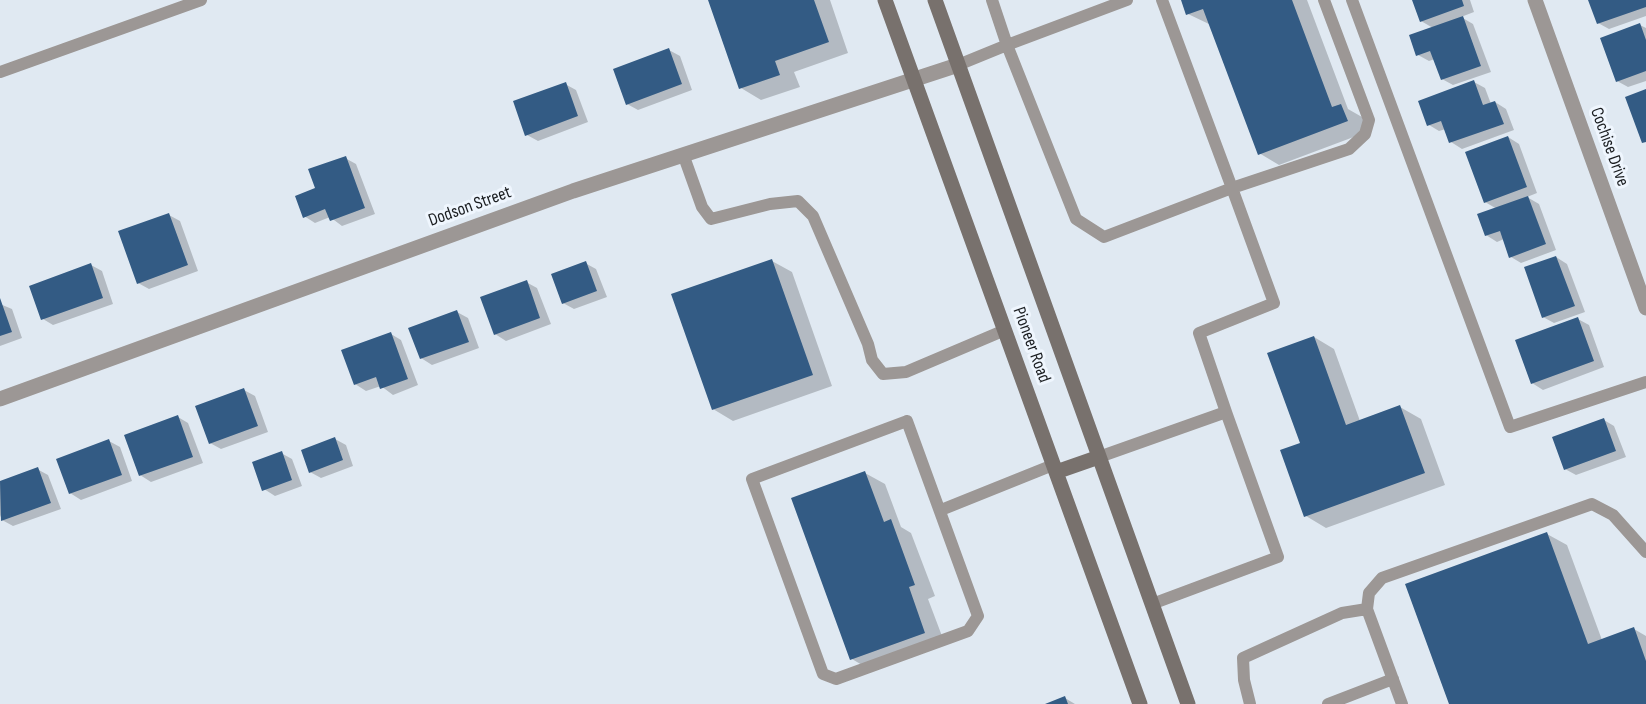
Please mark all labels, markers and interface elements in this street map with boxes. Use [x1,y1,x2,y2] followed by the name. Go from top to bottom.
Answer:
[1585,105,1633,189] street label: Cochise Drive
[426,182,514,232] street label: Dodson Street
[1007,304,1055,386] street label: Pioneer Road

